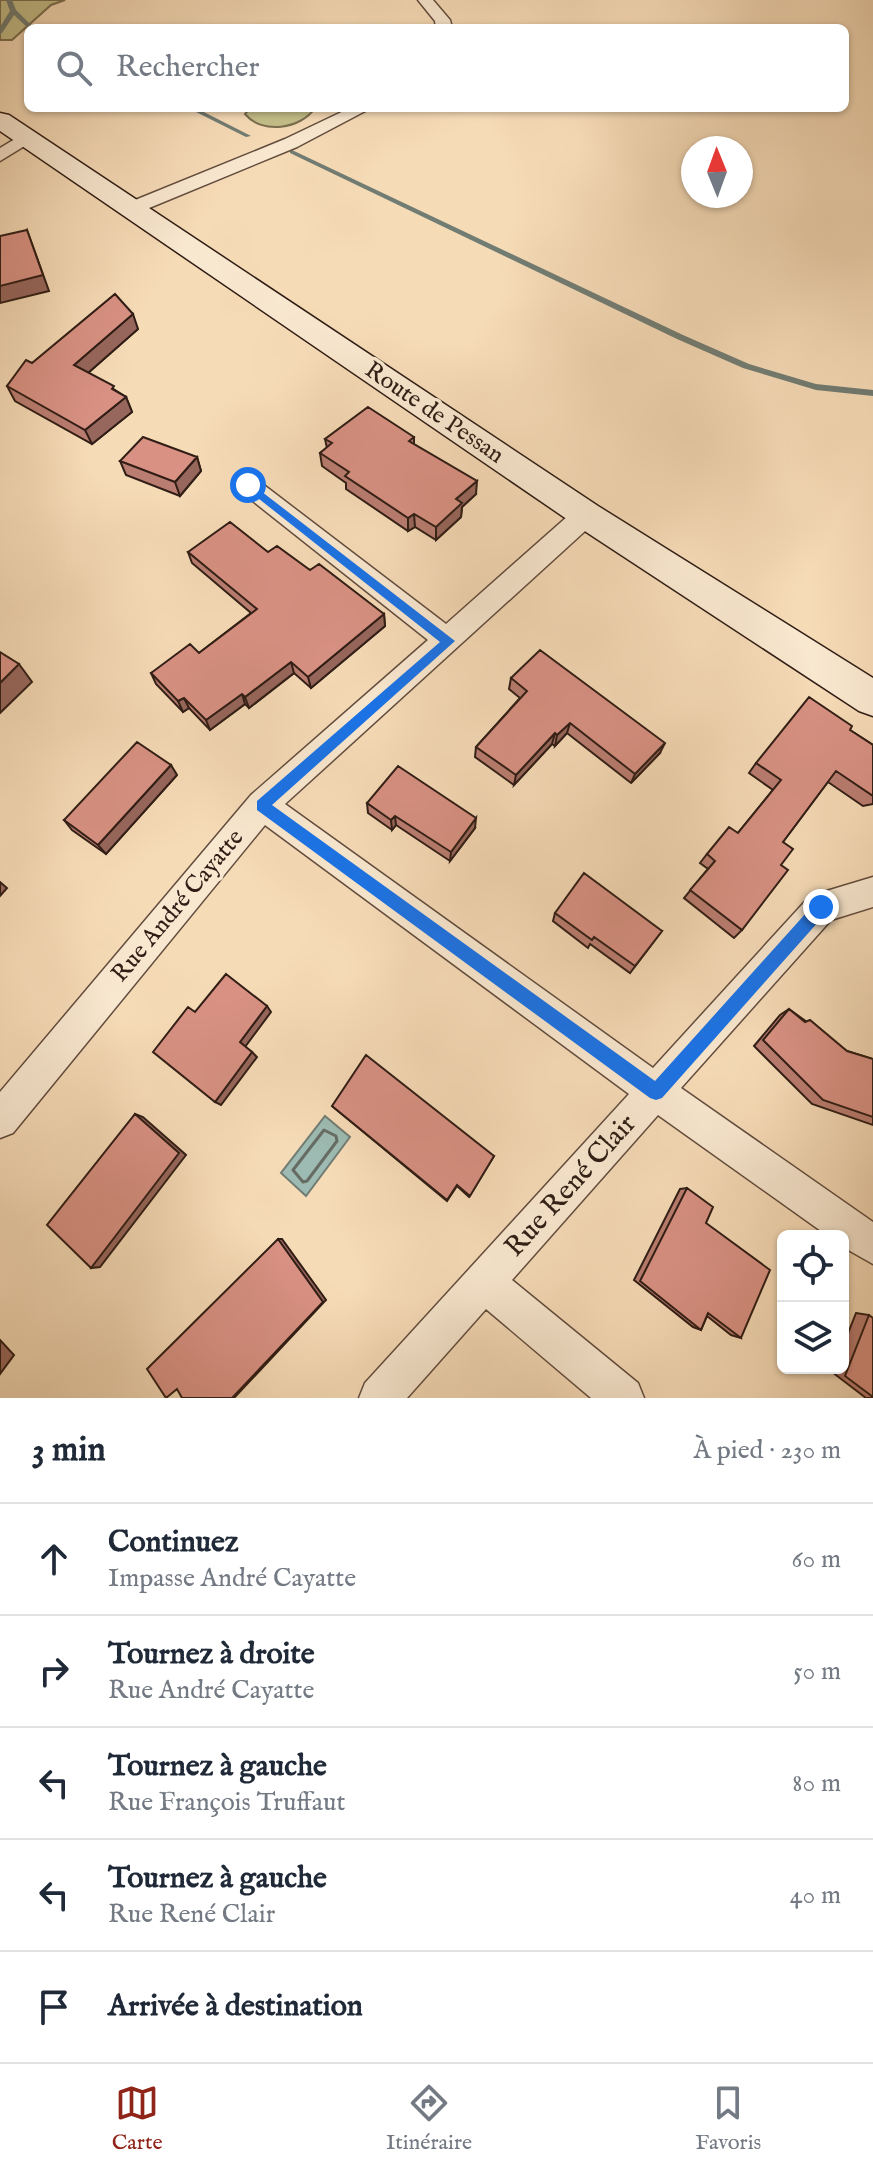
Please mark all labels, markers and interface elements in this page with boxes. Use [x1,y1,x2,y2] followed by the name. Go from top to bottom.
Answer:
[24,24,849,112] search box
[52,46,96,90] icon: search
[116,49,260,87] text: Rechercher
[681,136,753,208] north arrow
[358,355,510,471] street label: Route de Pessan
[230,467,266,503] route start
[105,823,251,989] street label: Rue André Cayatte
[803,889,839,925] route end
[498,1107,644,1265] street label: Rue René Clair
[777,1230,849,1374] map controls
[777,1230,849,1302] button: locate
[777,1302,849,1374] button: layers
[32,1429,106,1472] text: 3 min
[694,1434,841,1467] text: À pied · 230 m
[108,1524,239,1562] text: Continuez
[32,1537,76,1581] icon: ahead
[792,1543,841,1576] text: 60 m
[108,1562,356,1595] text: Impasse André Cayatte
[108,1636,315,1674] text: Tournez à droite
[32,1649,76,1693] icon: right
[793,1655,841,1688] text: 50 m
[108,1674,314,1707] text: Rue André Cayatte
[108,1748,327,1786] text: Tournez à gauche
[32,1761,76,1805] icon: left
[792,1767,841,1800] text: 80 m
[108,1786,345,1819] text: Rue François Truffaut
[108,1860,327,1898] text: Tournez à gauche
[32,1873,76,1917] icon: left
[790,1879,841,1912] text: 40 m
[108,1898,275,1931] text: Rue René Clair
[32,1985,76,2029] icon: arrive
[108,1988,363,2026] text: Arrivée à destination
[112,2081,163,2157] tab: Carte
[386,2081,472,2157] tab: Itinéraire
[695,2081,761,2157] tab: Favoris

